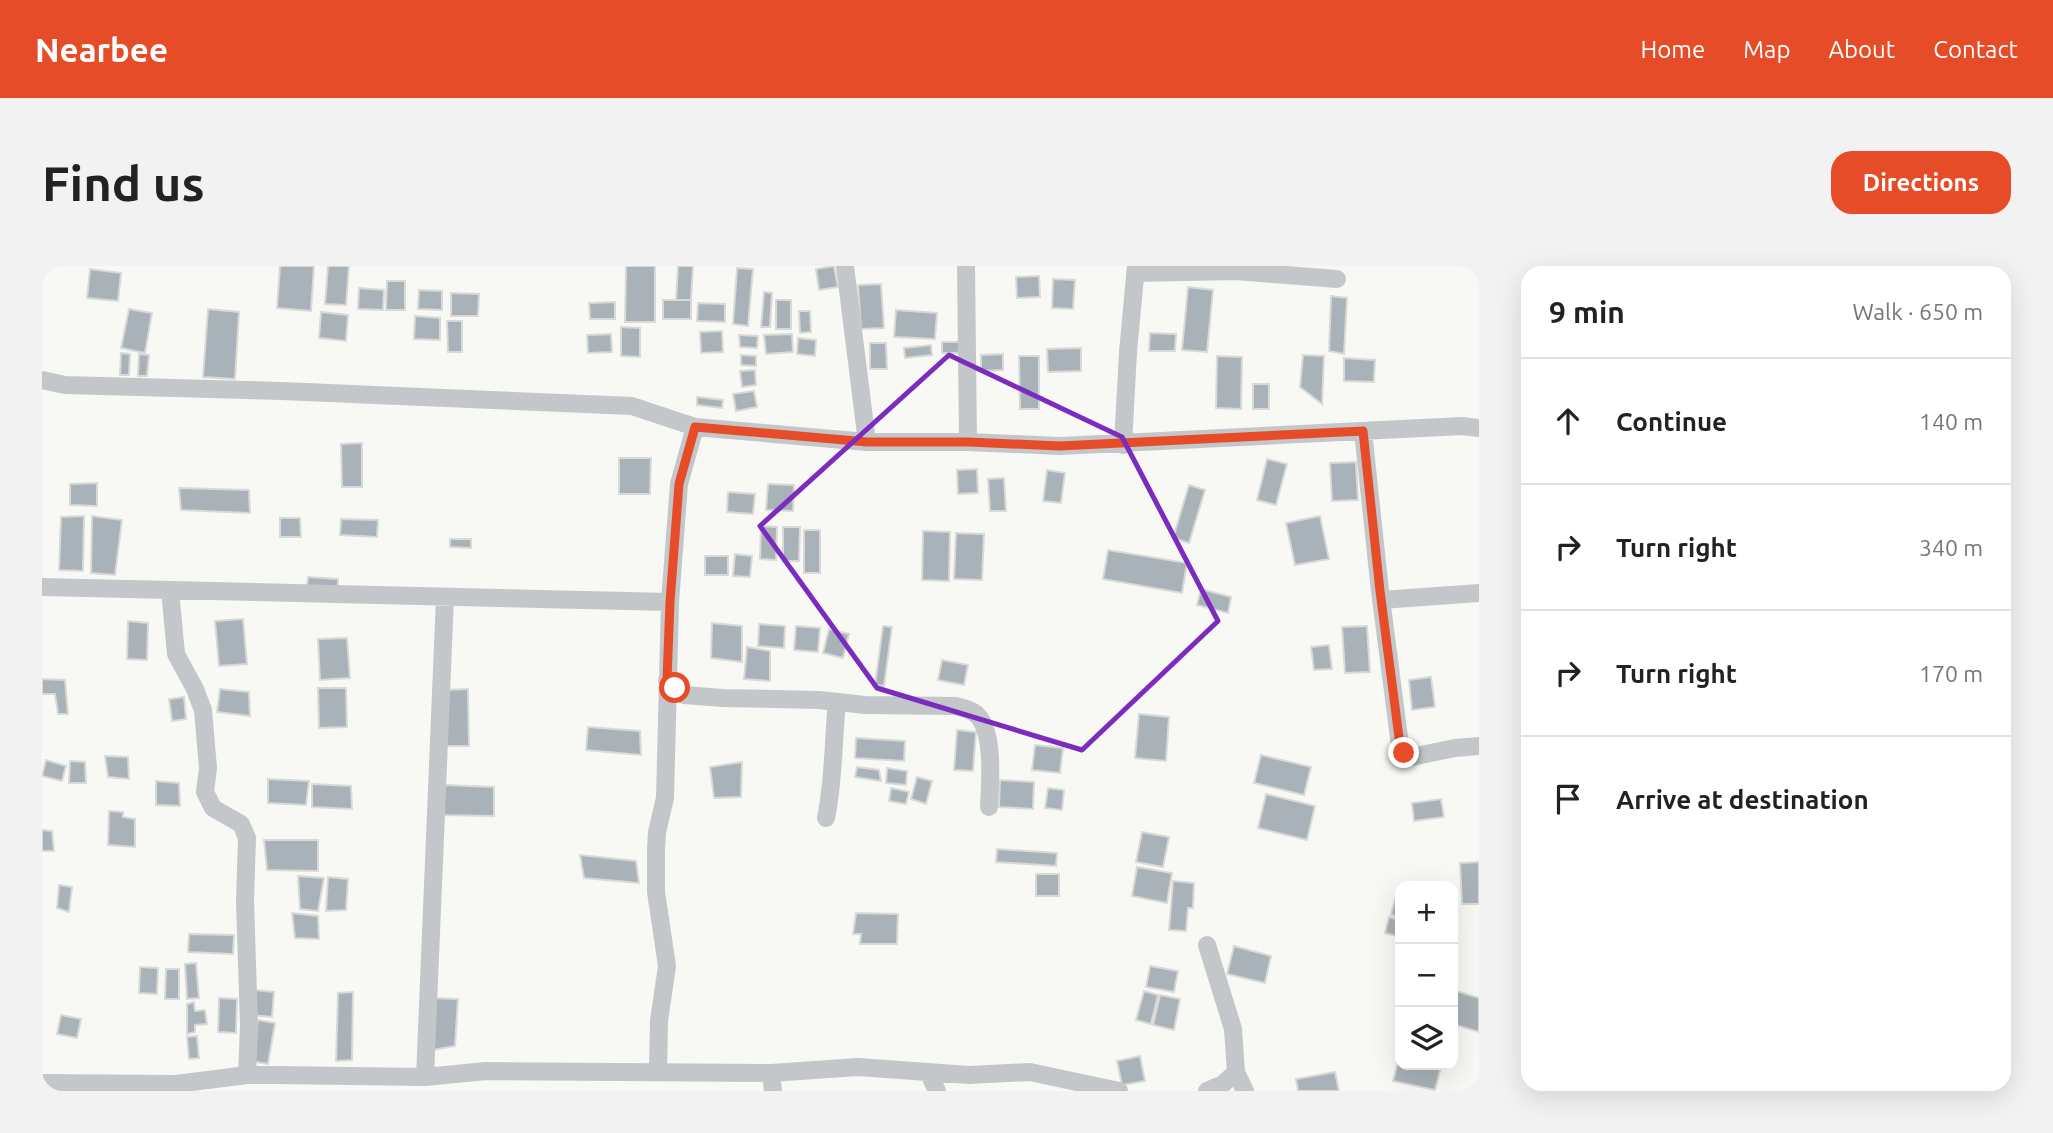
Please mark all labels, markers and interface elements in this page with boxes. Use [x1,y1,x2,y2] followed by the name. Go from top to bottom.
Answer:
[35,31,168,68] text: Nearbee
[1640,36,1705,63] text: Home
[1743,36,1790,63] text: Map
[1828,36,1895,63] text: About
[1933,36,2018,63] text: Contact
[1831,151,2011,214] button: Directions
[42,155,205,210] text: Find us
[1549,295,1625,329] text: 9 min
[1852,299,1983,324] text: Walk · 650 m
[1549,402,1587,440] icon: ahead
[1616,407,1727,436] text: Continue
[1919,409,1983,434] text: 140 m
[1549,528,1587,566] icon: right
[1616,533,1737,562] text: Turn right
[1919,535,1983,560] text: 340 m
[1549,654,1587,692] icon: right
[1616,659,1737,688] text: Turn right
[1919,661,1983,686] text: 170 m
[659,672,690,703] route start
[1388,737,1419,768] route end
[1549,780,1587,818] icon: arrive
[1616,785,1869,814] text: Arrive at destination
[1395,881,1458,1070] map controls
[1395,881,1458,944] button: +
[1395,944,1458,1007] button: −
[1395,1007,1458,1070] button: layers

